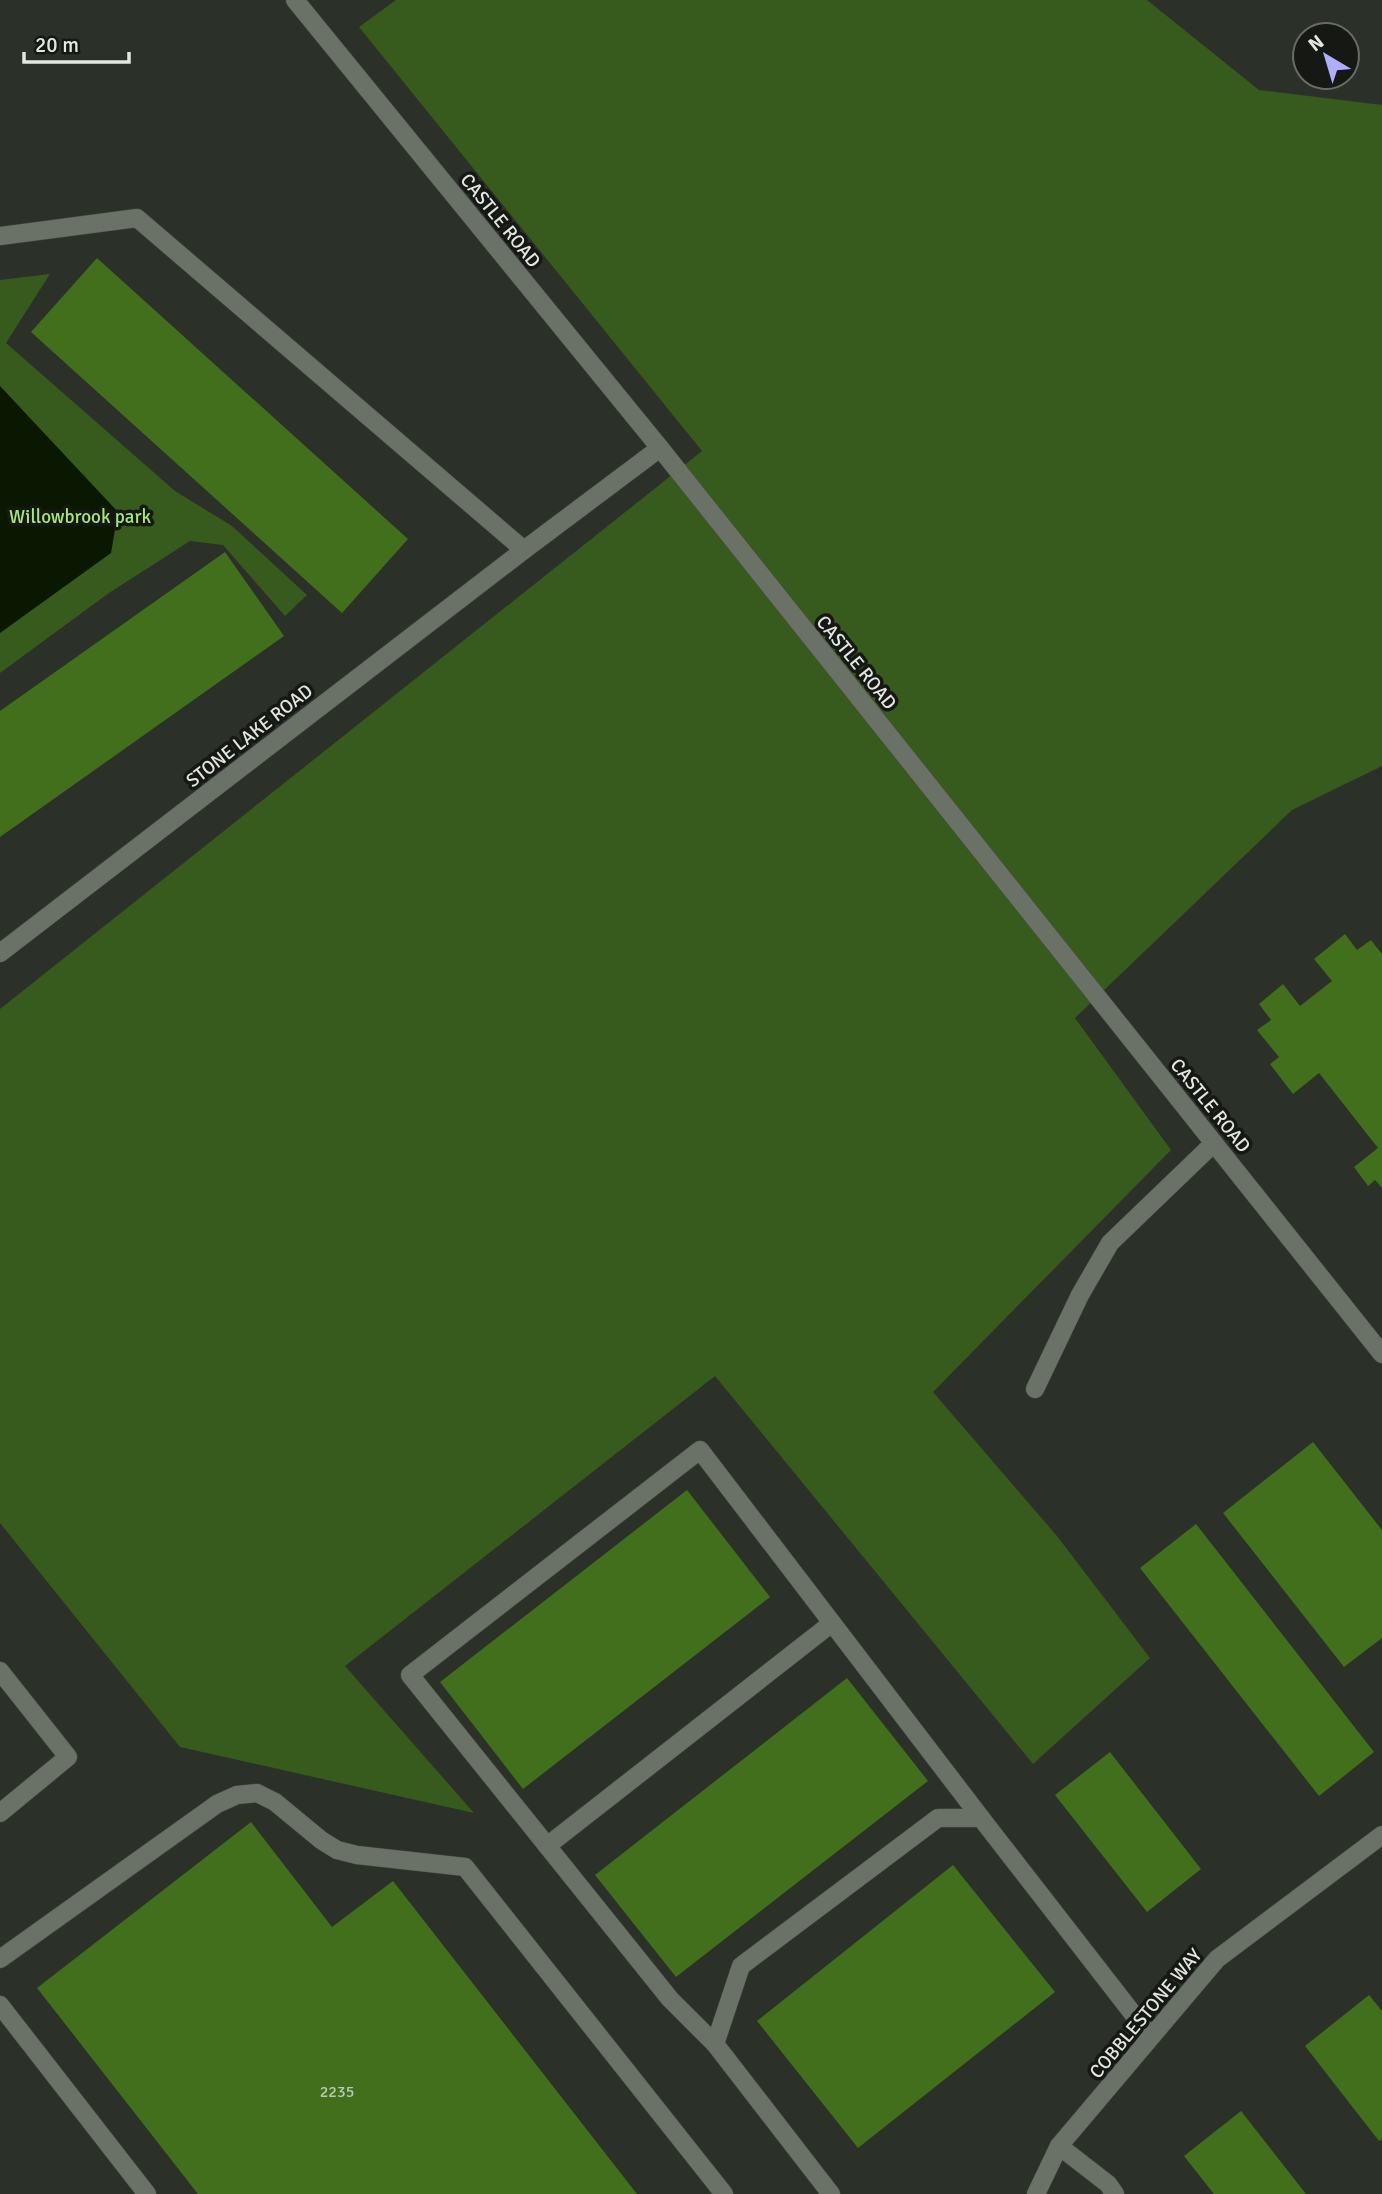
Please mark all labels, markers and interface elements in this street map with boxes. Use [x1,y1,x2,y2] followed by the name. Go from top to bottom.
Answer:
[24,21,130,65] scale bar
[1291,21,1361,91] north arrow
[1304,30,1329,57] text: N
[35,32,79,58] text: 20 m
[455,169,546,273] street label: CASTLE ROAD
[9,505,151,529] park label: Willowbrook park
[811,611,902,715] street label: CASTLE ROAD
[181,679,318,793] street label: STONE LAKE ROAD
[1165,1054,1256,1158] street label: CASTLE ROAD
[1084,1943,1207,2084] street label: COBBLESTONE WAY
[320,2082,354,2102] house number: 2235

